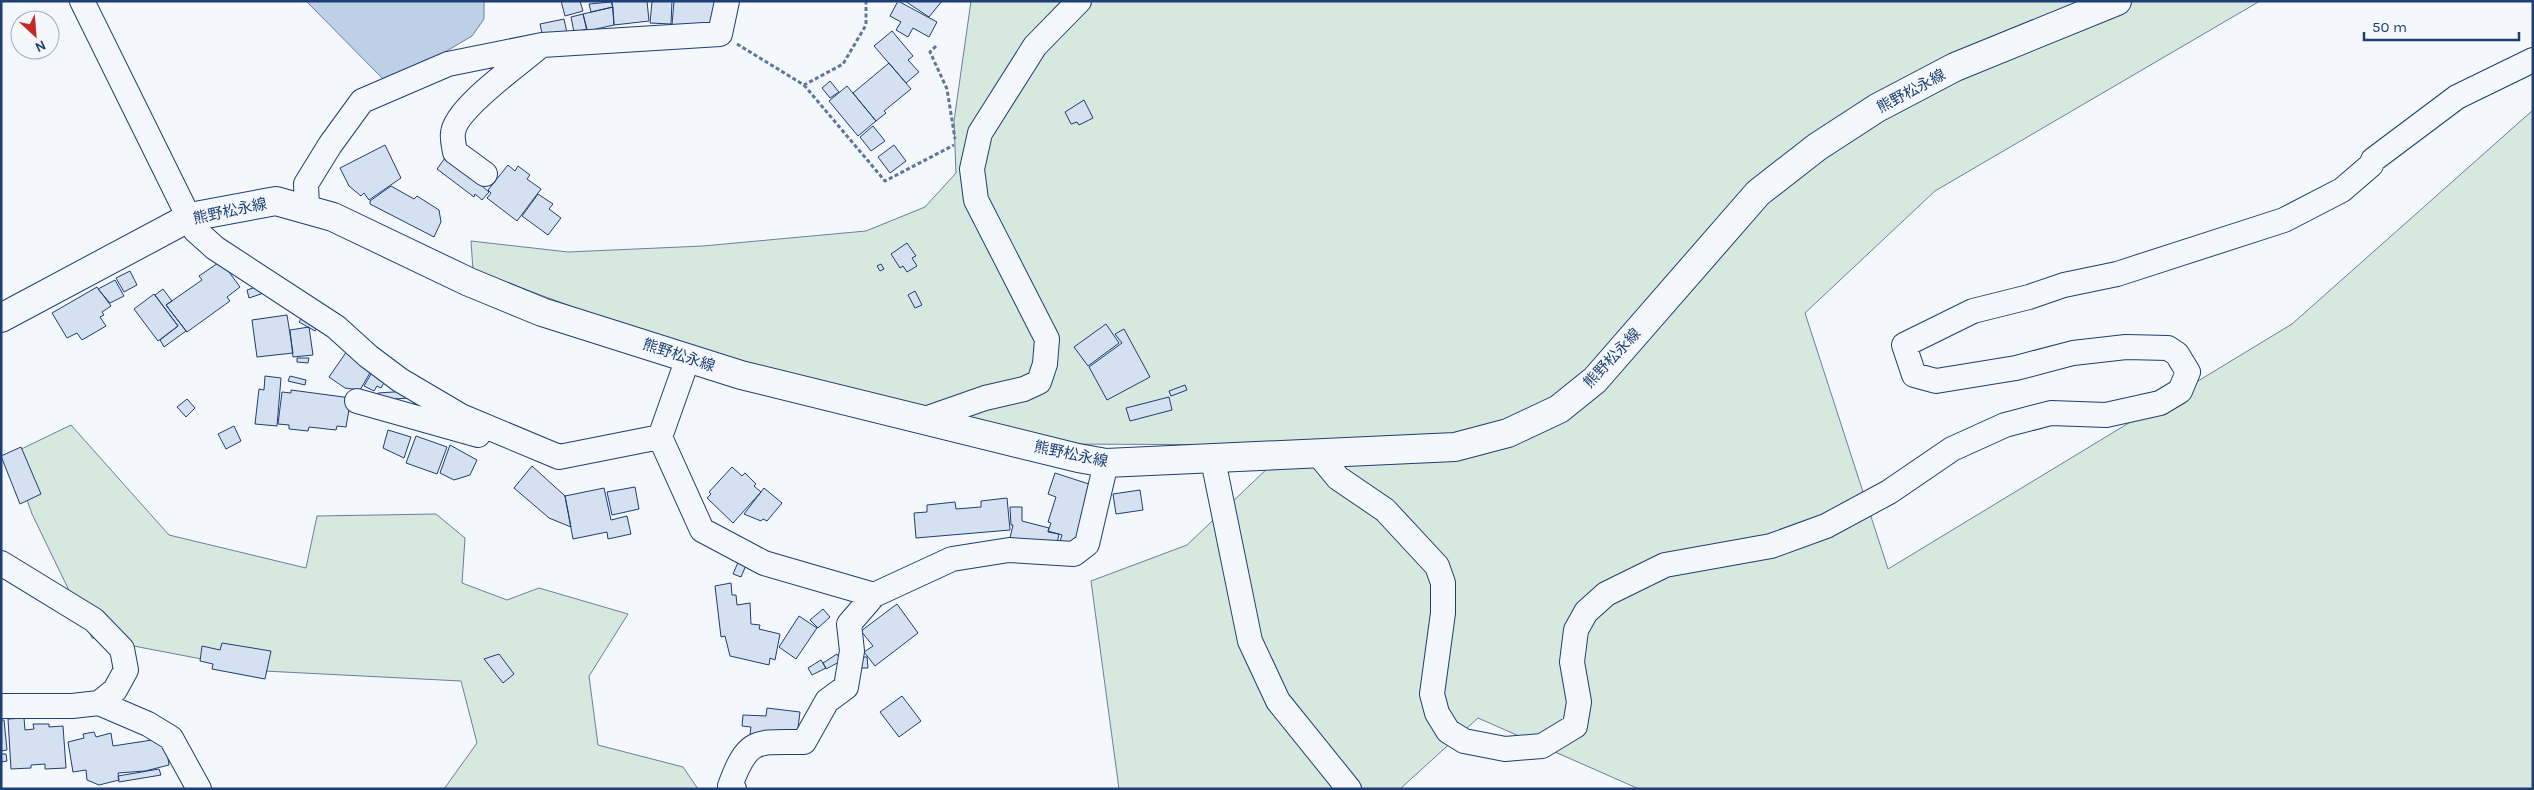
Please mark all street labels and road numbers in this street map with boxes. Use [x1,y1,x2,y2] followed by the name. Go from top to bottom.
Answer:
[1874,65,1948,117] street label: 熊野松永線
[191,194,269,228] street label: 熊野松永線
[1580,324,1644,392] street label: 熊野松永線
[641,335,717,375] street label: 熊野松永線
[1032,437,1110,471] street label: 熊野松永線

